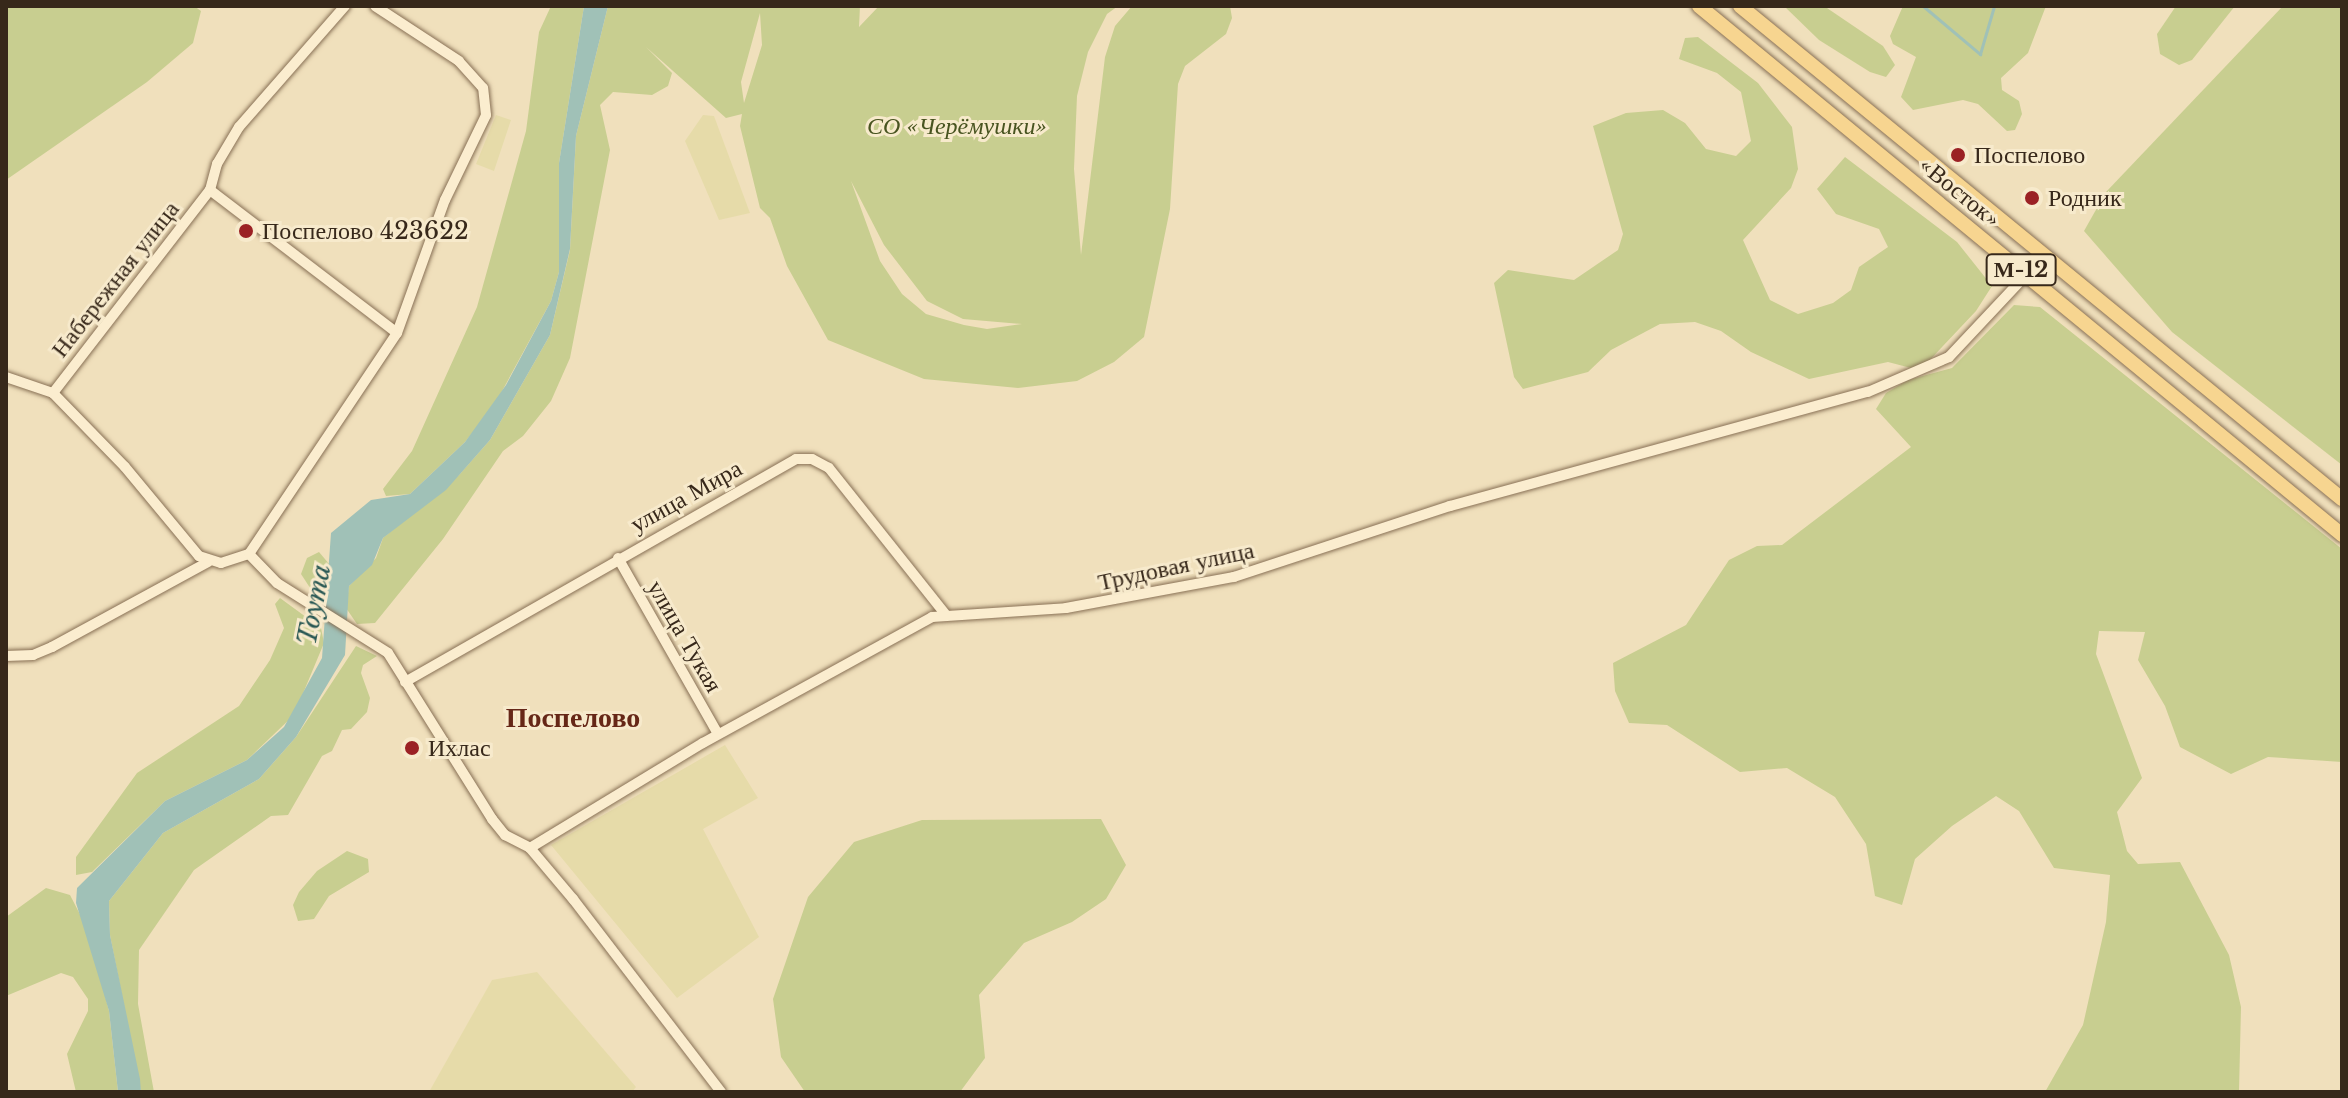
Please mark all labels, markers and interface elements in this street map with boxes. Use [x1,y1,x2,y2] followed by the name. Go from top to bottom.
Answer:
[867,112,1047,140] park label: СО «Черёмушки»
[1974,141,2085,169] place label: Поспелово
[1949,146,1967,164] marker: Поспелово
[1913,150,2007,234] street label: «Восток»
[2048,184,2122,212] place label: Родник
[2023,189,2041,207] marker: Родник
[45,195,185,363] street label: Набережная улица
[262,217,469,245] place label: Поспелово 423622
[237,222,255,240] marker: Поспелово 423622
[1985,252,2057,288] road number: М-12
[625,454,747,538] street label: улица Мира
[1095,535,1257,597] street label: Трудовая улица
[292,562,338,648] water label: Toyma
[641,575,729,697] street label: улица Тукая
[506,701,640,735] district label: Поспелово
[428,734,491,762] place label: Ихлас
[403,739,421,757] marker: Ихлас

